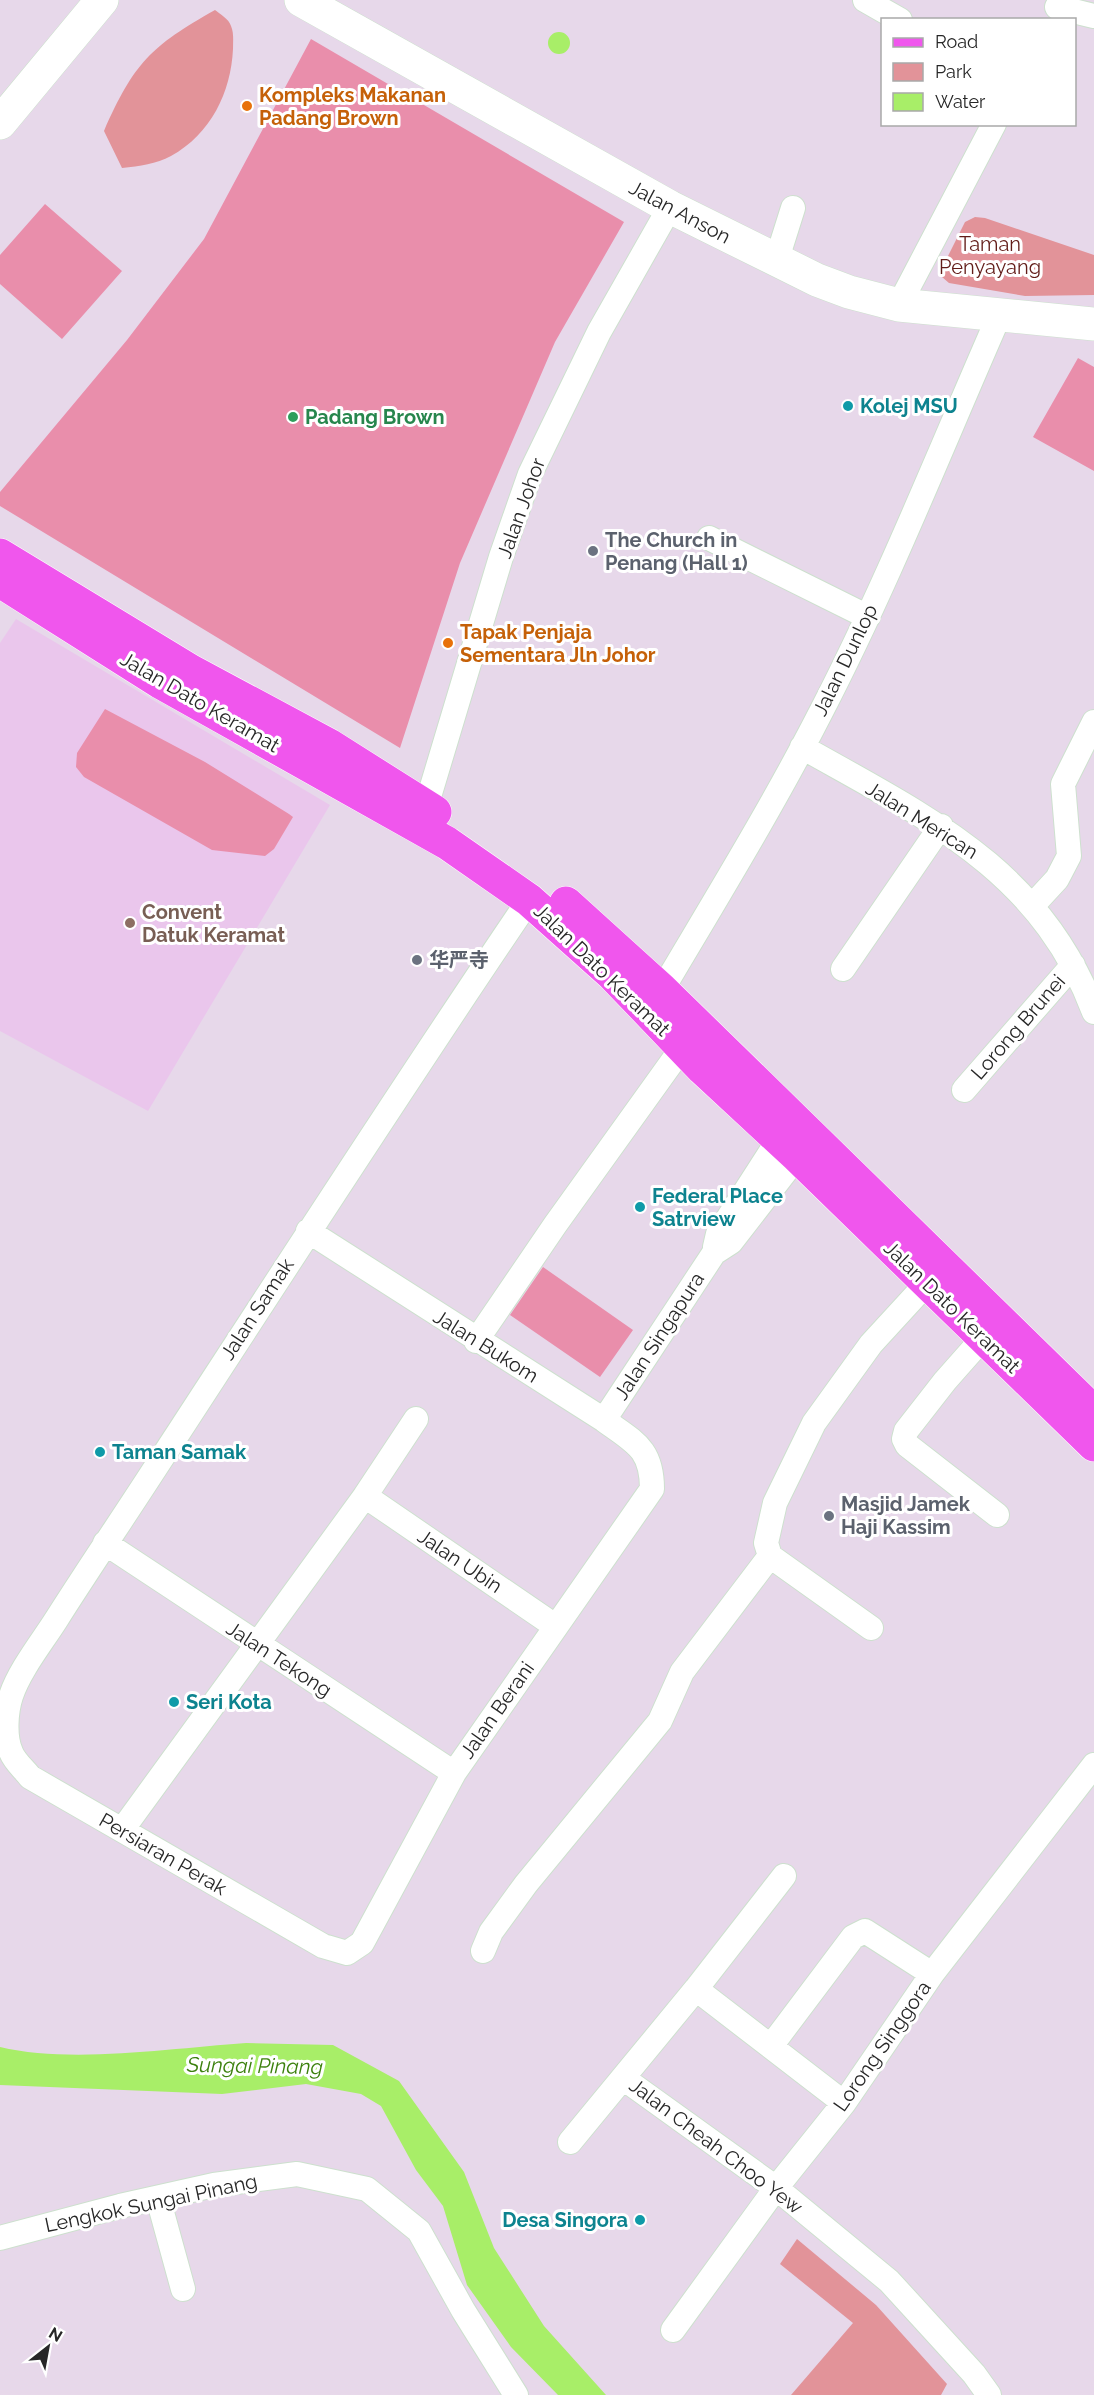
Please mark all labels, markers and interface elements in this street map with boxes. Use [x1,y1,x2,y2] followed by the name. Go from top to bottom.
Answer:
[881,18,1076,126] legend
[935,31,978,52] text: Road
[935,61,972,82] text: Park
[259,83,446,130] place label: Kompleks Makanan Padang Brown
[935,91,986,112] text: Water
[240,99,254,113] marker: Kompleks Makanan Padang Brown
[625,175,735,249] street label: Jalan Anson
[939,232,1041,279] park label: Taman Penyayang
[860,394,958,418] place label: Kolej MSU
[841,399,855,413] marker: Kolej MSU
[305,405,445,429] place label: Padang Brown
[286,410,300,424] marker: Padang Brown
[492,455,550,561] street label: Jalan Johor
[605,528,748,575] place label: The Church in Penang (Hall 1)
[586,544,600,558] marker: The Church in Penang (Hall 1)
[808,600,882,720] street label: Jalan Dunlop
[460,620,656,667] place label: Tapak Penjaja Sementara Jln Johor
[441,636,455,650] marker: Tapak Penjaja Sementara Jln Johor
[116,647,284,757] street label: Jalan Dato Keramat
[862,776,982,864] street label: Jalan Merican
[529,899,675,1041] street label: Jalan Dato Keramat
[142,900,285,947] place label: Convent Datuk Keramat
[123,916,137,930] marker: Convent Datuk Keramat
[429,948,489,972] place label: 华严寺
[410,953,424,967] marker: 华严寺
[966,970,1070,1084] street label: Lorong Brunei
[652,1184,783,1231] place label: Federal Place Satrview
[633,1200,647,1214] marker: Federal Place Satrview
[879,1236,1025,1378] street label: Jalan Dato Keramat
[215,1253,299,1364] street label: Jalan Samak
[609,1268,709,1404] street label: Jalan Singapura
[429,1304,543,1388] street label: Jalan Bukom
[112,1440,247,1464] place label: Taman Samak
[93,1445,107,1459] marker: Taman Samak
[841,1492,971,1539] place label: Masjid Jamek Haji Kassim
[822,1509,836,1523] marker: Masjid Jamek Haji Kassim
[413,1524,507,1598] street label: Jalan Ubin
[222,1616,336,1702] street label: Jalan Tekong
[455,1657,539,1763] street label: Jalan Berani
[186,1690,272,1714] place label: Seri Kota
[167,1695,181,1709] marker: Seri Kota
[95,1808,231,1900] street label: Persiaran Perak
[828,1976,936,2116] street label: Lorong Singgora
[186,2052,323,2079] water label: Sungai Pinang
[625,2073,807,2219] street label: Jalan Cheah Choo Yew
[43,2169,259,2237] street label: Lengkok Sungai Pinang
[502,2208,628,2232] place label: Desa Singora
[633,2213,647,2227] marker: Desa Singora
[18,2317,78,2377] north arrow
[45,2323,66,2346] text: N

